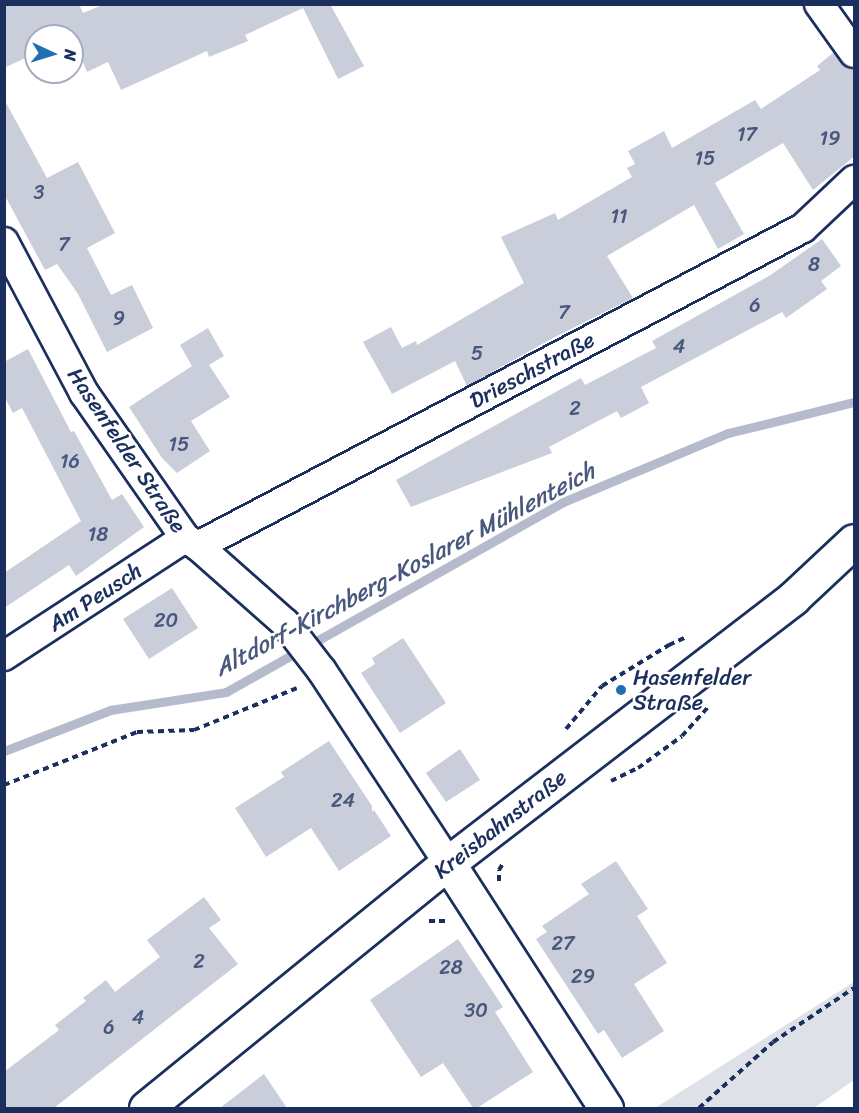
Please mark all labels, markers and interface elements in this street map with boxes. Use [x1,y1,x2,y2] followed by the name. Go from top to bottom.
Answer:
[24,24,84,84] north arrow
[56,49,85,62] text: N
[737,122,757,146] house number: 17
[820,126,840,150] house number: 19
[695,146,715,170] house number: 15
[34,180,44,204] house number: 3
[610,204,628,228] house number: 11
[58,232,70,256] house number: 7
[808,252,820,276] house number: 8
[749,293,761,317] house number: 6
[558,300,570,324] house number: 7
[113,306,125,330] house number: 9
[465,326,599,414] street label: Drieschstraße
[673,334,685,358] house number: 4
[471,341,483,365] house number: 5
[62,362,192,538] street label: Hasenfelder Straße
[569,396,581,420] house number: 2
[169,432,189,456] house number: 15
[60,449,80,473] house number: 16
[210,457,600,683] water label: Altdorf-Kirchberg-Koslarer Mühlenteich
[88,522,108,546] house number: 18
[43,557,147,637] street label: Am Peusch
[154,608,178,632] house number: 20
[633,664,751,716] place label: Hasenfelder Straße
[614,683,628,697] marker: Hasenfelder Straße
[428,764,572,884] street label: Kreisbahnstraße
[331,788,355,812] house number: 24
[552,931,574,955] house number: 27
[193,949,205,973] house number: 2
[439,955,463,979] house number: 28
[571,964,595,988] house number: 29
[464,998,488,1022] house number: 30
[132,1005,144,1029] house number: 4
[103,1015,115,1039] house number: 6

